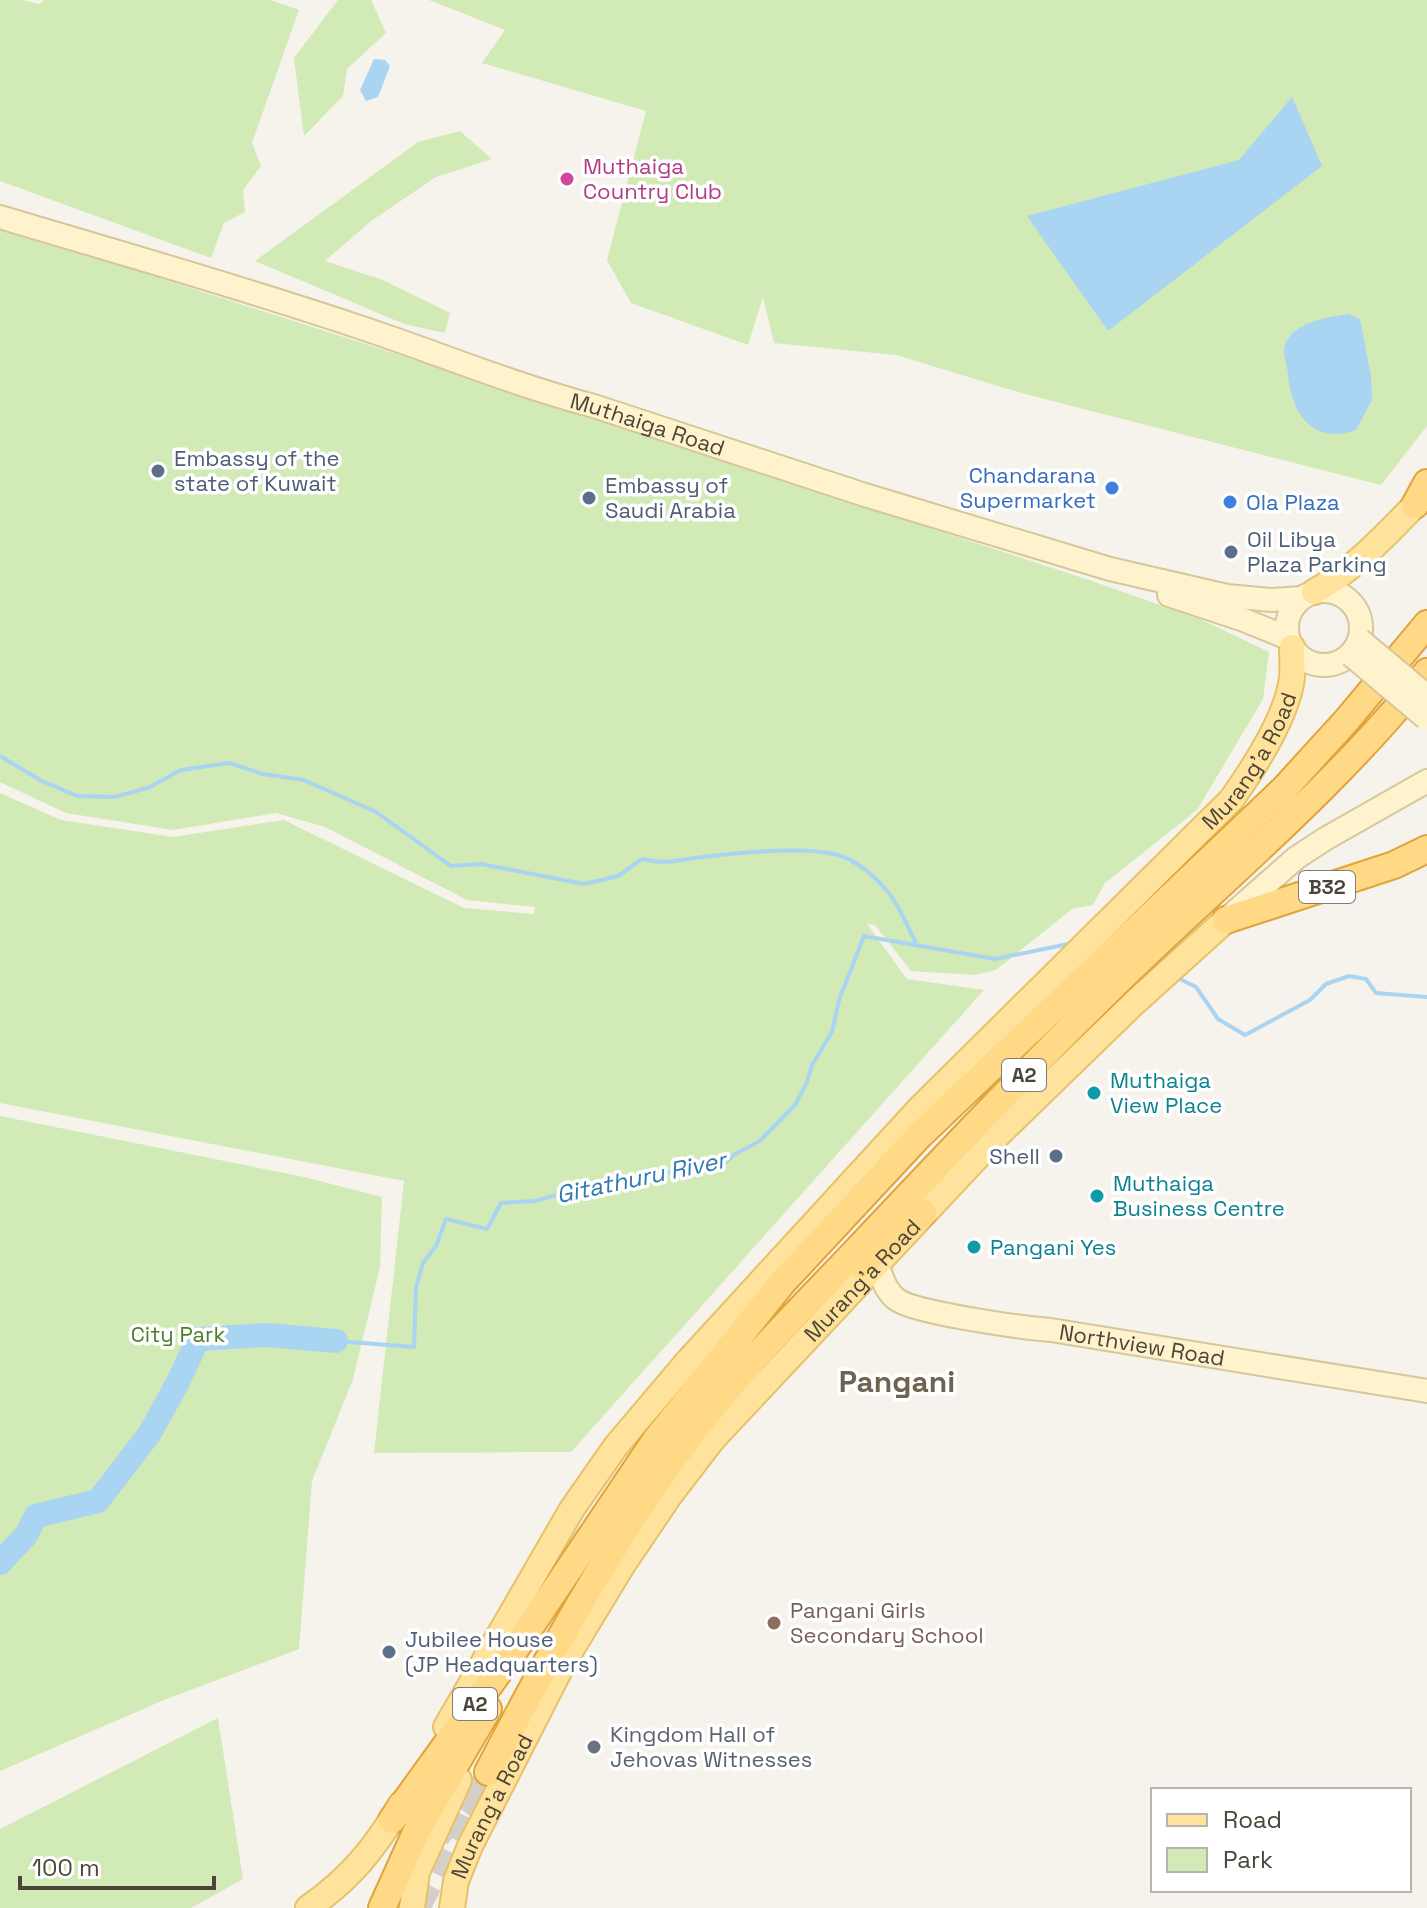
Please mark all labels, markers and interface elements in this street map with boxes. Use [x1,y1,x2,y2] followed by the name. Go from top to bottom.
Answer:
[583,152,722,205] place label: Muthaiga Country Club
[558,170,576,188] marker: Muthaiga Country Club
[567,386,728,462] street label: Muthaiga Road
[174,444,340,497] place label: Embassy of the state of Kuwait
[960,461,1096,514] place label: Chandarana Supermarket
[149,462,167,480] marker: Embassy of the state of Kuwait
[605,471,736,524] place label: Embassy of Saudi Arabia
[1103,479,1121,497] marker: Chandarana Supermarket
[1246,488,1340,516] place label: Ola Plaza
[580,489,598,507] marker: Embassy of Saudi Arabia
[1221,493,1239,511] marker: Ola Plaza
[1247,525,1387,578] place label: Oil Libya Plaza Parking
[1222,543,1240,561] marker: Oil Libya Plaza Parking
[1196,689,1302,835] street label: Murang'a Road
[1299,871,1355,903] road number: B32
[1002,1059,1046,1091] road number: A2
[1110,1066,1222,1119] place label: Muthaiga View Place
[1085,1084,1103,1102] marker: Muthaiga View Place
[989,1142,1040,1170] place label: Shell
[553,1143,732,1210] water label: Gitathuru River
[1047,1147,1065,1165] marker: Shell
[1113,1169,1285,1222] place label: Muthaiga Business Centre
[1088,1187,1106,1205] marker: Muthaiga Business Centre
[798,1213,926,1347] street label: Murang'a Road
[990,1233,1116,1261] place label: Pangani Yes
[965,1238,983,1256] marker: Pangani Yes
[1057,1318,1227,1372] street label: Northview Road
[131,1320,225,1348] park label: City Park
[839,1362,955,1401] district label: Pangani
[790,1596,984,1649] place label: Pangani Girls Secondary School
[765,1614,783,1632] marker: Pangani Girls Secondary School
[405,1625,598,1678] place label: Jubilee House (JP Headquarters)
[380,1643,398,1661] marker: Jubilee House (JP Headquarters)
[453,1688,497,1720] road number: A2
[610,1720,812,1773] place label: Kingdom Hall of Jehovas Witnesses
[444,1729,539,1883] street label: Murang'a Road
[585,1738,603,1756] marker: Kingdom Hall of Jehovas Witnesses
[1151,1788,1411,1892] legend
[1223,1804,1282,1835] text: Road
[20,1840,214,1890] scale bar
[1223,1844,1273,1875] text: Park
[32,1852,100,1883] text: 100 m

